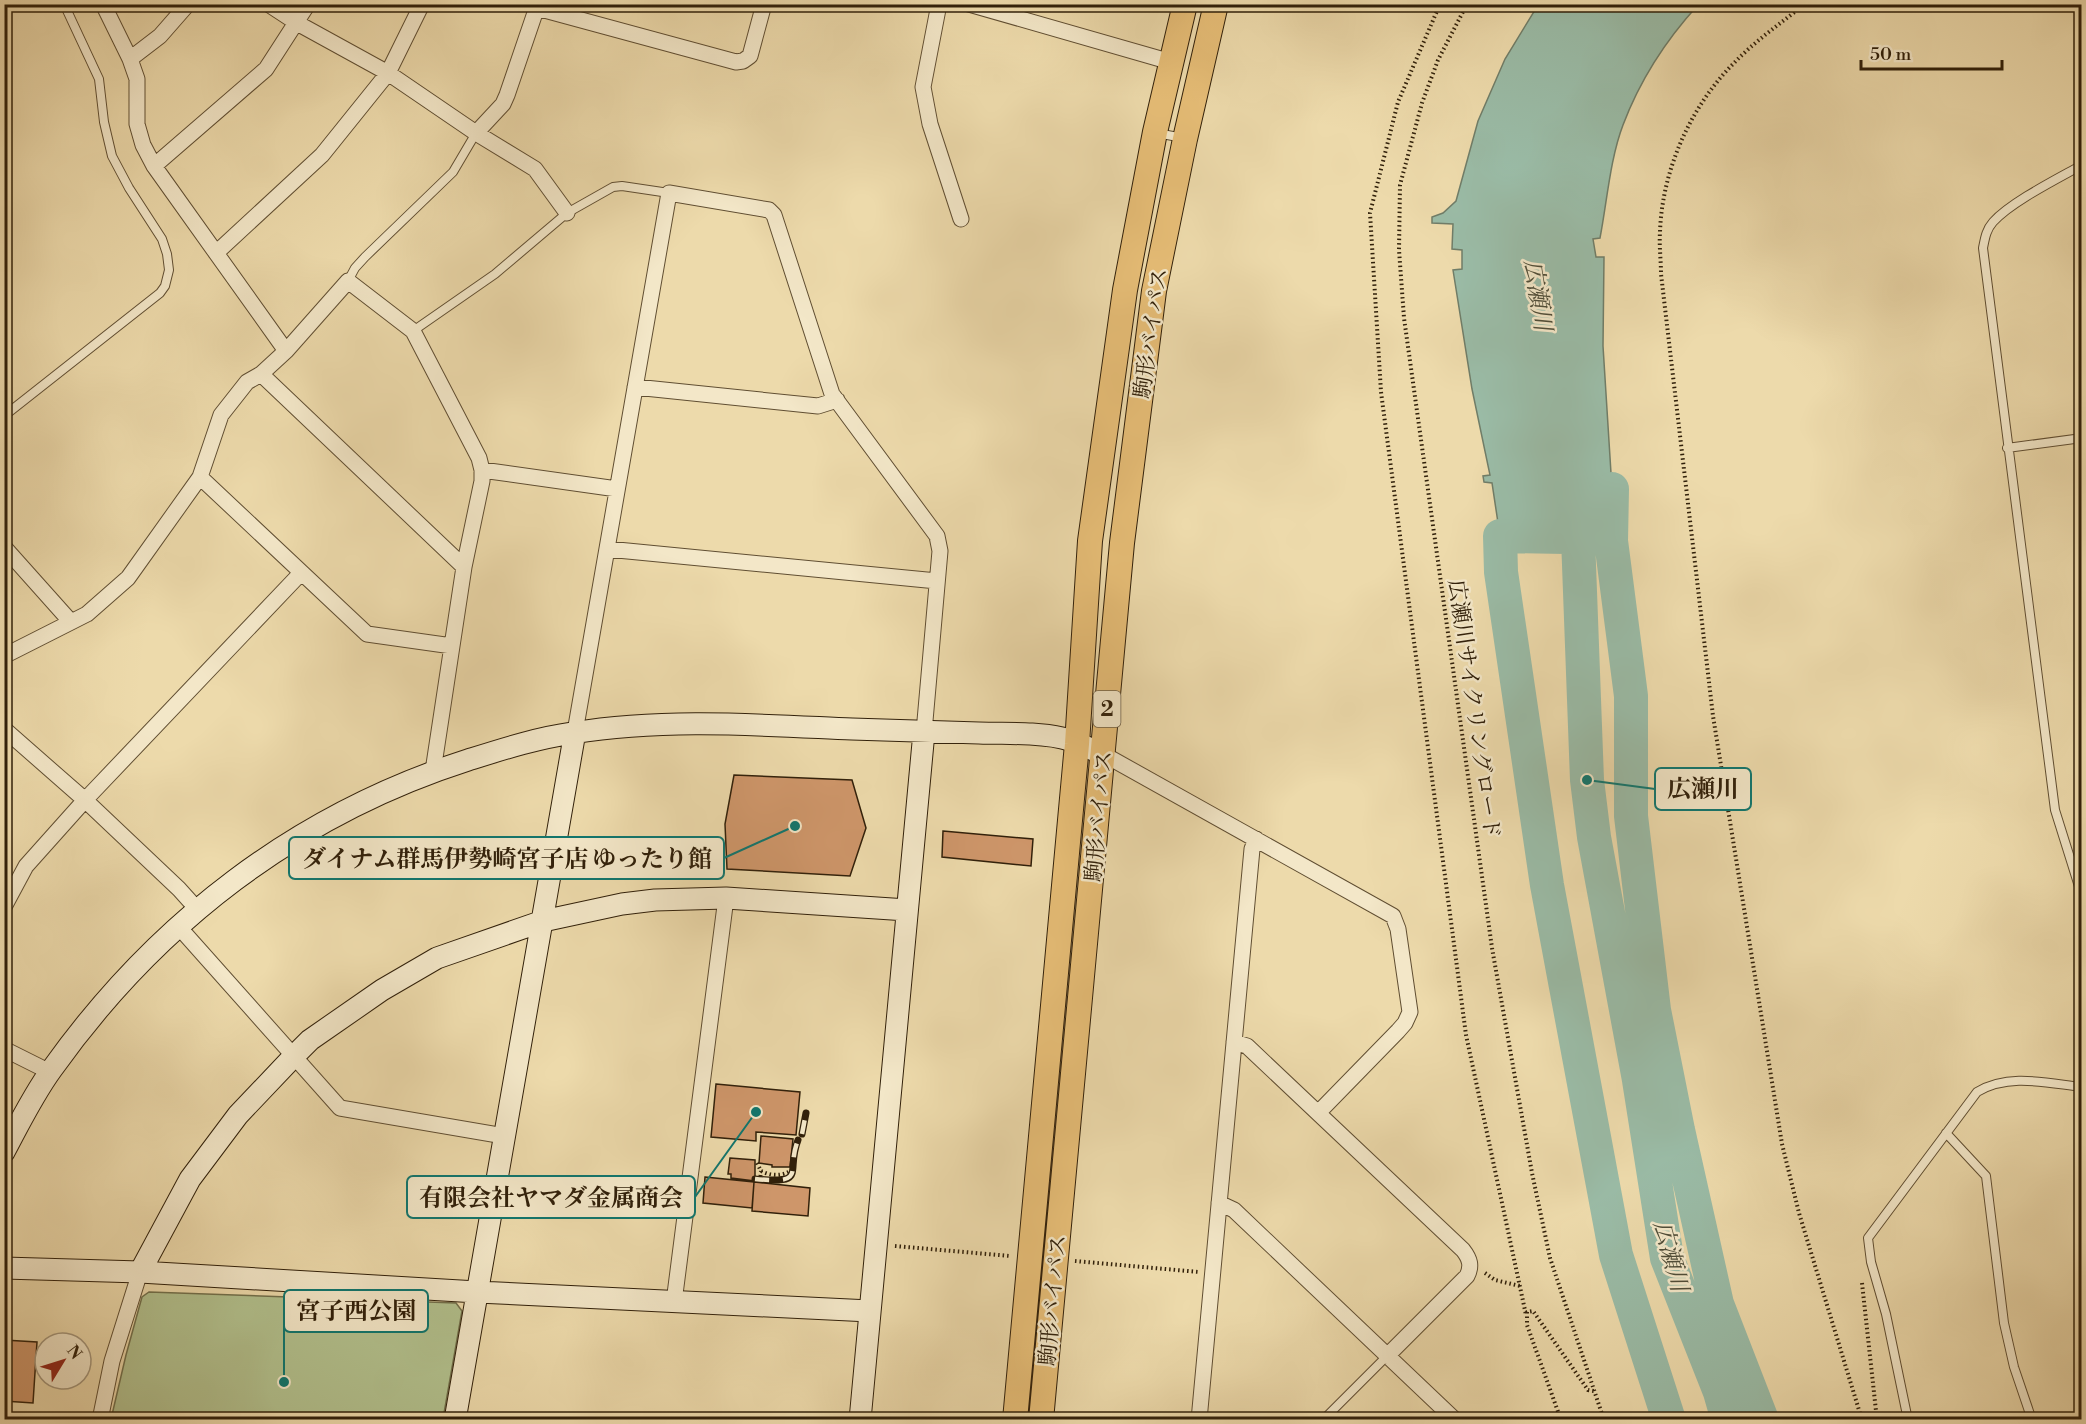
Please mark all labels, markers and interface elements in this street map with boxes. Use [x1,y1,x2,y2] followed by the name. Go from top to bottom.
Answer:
[1861,33,2002,71] scale bar
[1870,43,1912,66] text: 50 m
[1517,257,1558,336] water label: 広瀬川
[1129,266,1174,400] street label: 駒形バイパス
[1442,578,1505,841] street label: 広瀬川サイクリングロード
[1094,691,1120,727] road number: 2
[1080,749,1119,883] street label: 駒形バイパス
[1655,768,1751,810] callout: 広瀬川
[1667,775,1739,805] text: 広瀬川
[289,837,724,879] callout: ダイナム群馬伊勢崎宮子店 ゆったり館
[302,845,712,875] text: ダイナム群馬伊勢崎宮子店 ゆったり館
[407,1176,695,1218] callout: 有限会社ヤマダ金属商会
[419,1184,683,1214] text: 有限会社ヤマダ金属商会
[1646,1218,1695,1298] water label: 広瀬川
[1034,1233,1073,1367] street label: 駒形バイパス
[284,1290,428,1332] callout: 宮子西公園
[296,1297,416,1327] text: 宮子西公園
[33,1331,93,1391] north arrow
[62,1341,86,1364] text: N

